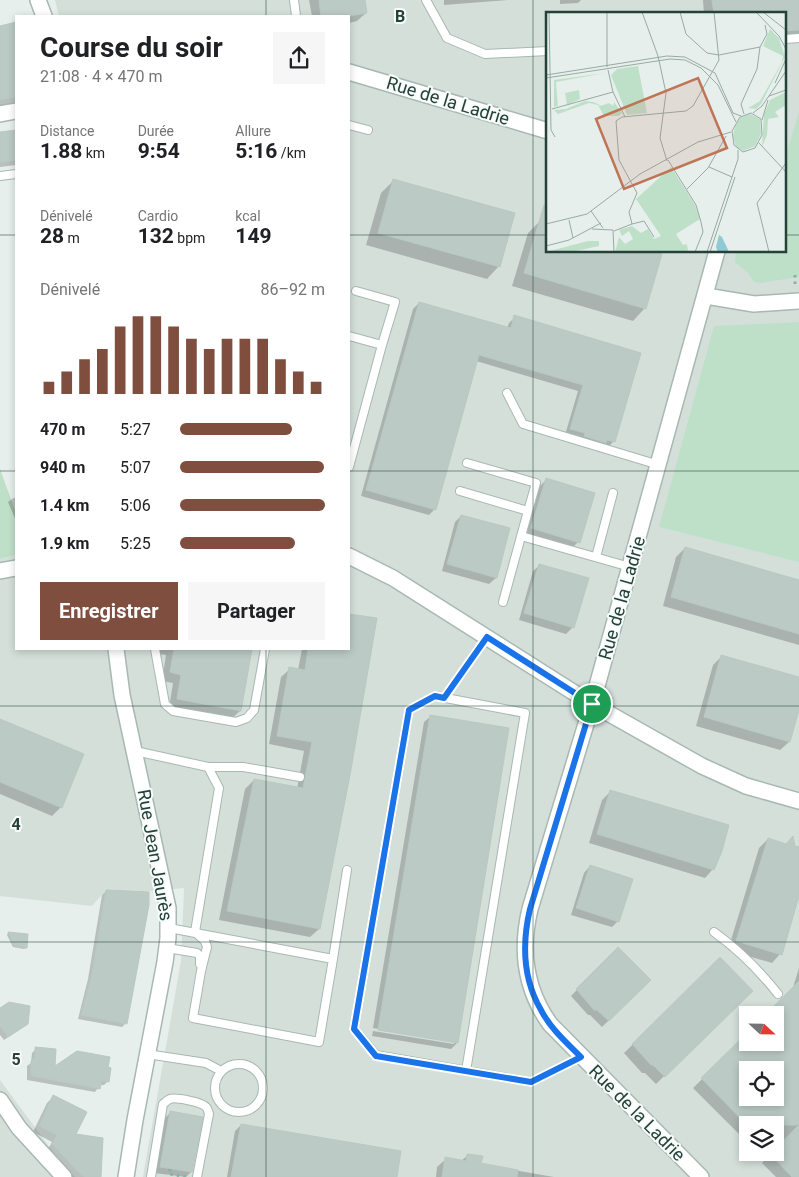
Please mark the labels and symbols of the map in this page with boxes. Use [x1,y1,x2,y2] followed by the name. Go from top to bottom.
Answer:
[395,7,405,26] text: B
[546,12,786,252] inset map
[384,72,512,129] street label: Rue de la Ladrie
[594,534,649,662] street label: Rue de la Ladrie
[571,683,613,725] pin
[134,788,177,922] street label: Rue Jean Jaurès
[11,815,21,834] text: 4
[739,1006,784,1051] north arrow
[11,1050,21,1069] text: 5
[585,1060,690,1165] street label: Rue de la Ladrie

